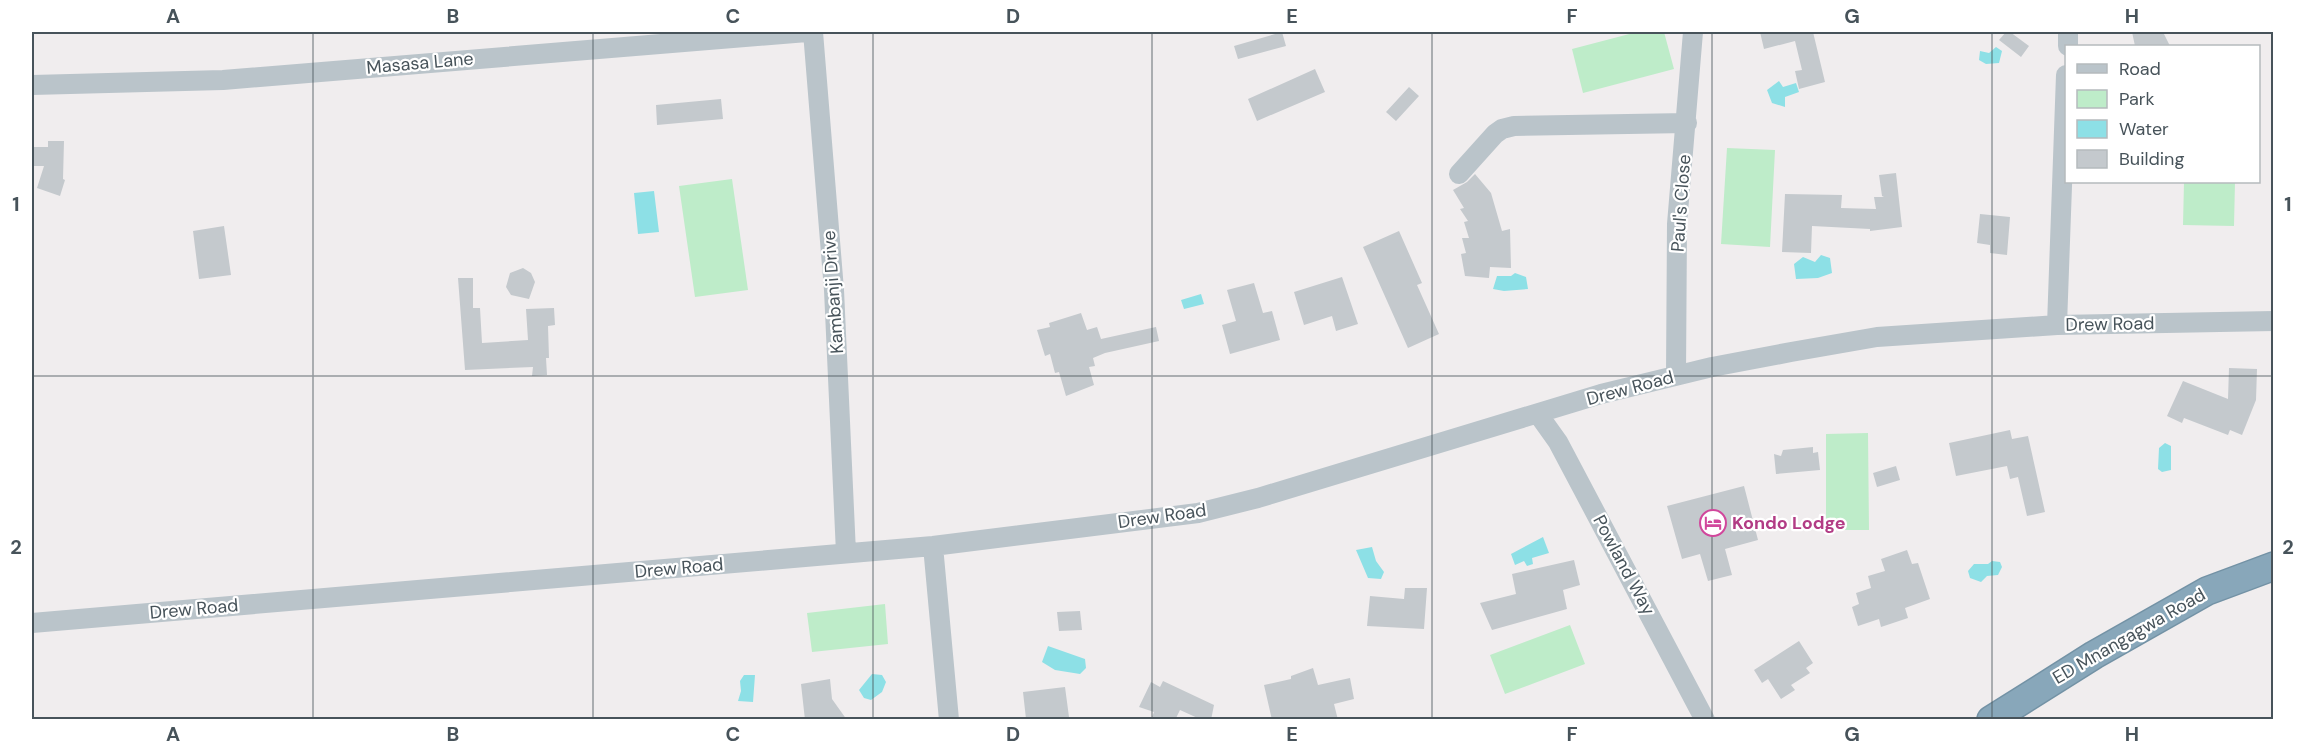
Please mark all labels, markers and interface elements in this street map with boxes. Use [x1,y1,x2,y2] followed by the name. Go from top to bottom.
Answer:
[166,3,180,29] text: A
[447,3,459,29] text: B
[726,3,740,29] text: C
[1006,3,1020,29] text: D
[1286,3,1298,29] text: E
[1566,3,1578,29] text: F
[1844,3,1860,29] text: G
[2125,3,2139,29] text: H
[2065,45,2260,183] legend
[366,46,474,80] street label: Masasa Lane
[2119,57,2161,81] text: Road
[2119,87,2155,111] text: Park
[2119,117,2169,141] text: Water
[2119,147,2184,171] text: Building
[1666,153,1696,253] street label: Paul's Close
[12,191,20,217] text: 1
[2284,191,2292,217] text: 1
[817,230,849,354] street label: Kambanji Drive
[2065,311,2155,337] street label: Drew Road
[1584,365,1676,411] street label: Drew Road
[1116,498,1208,534] street label: Drew Road
[1698,508,1728,538] hotel icon: Kondo Lodge
[1588,511,1660,619] street label: Powland Way
[1732,511,1846,535] place label: Kondo Lodge
[10,534,22,560] text: 2
[2282,534,2294,560] text: 2
[634,552,724,584] street label: Drew Road
[2048,582,2210,690] street label: ED Mnangagwa Road
[149,593,239,625] street label: Drew Road
[166,721,180,747] text: A
[447,721,459,747] text: B
[726,721,740,747] text: C
[1006,721,1020,747] text: D
[1286,721,1298,747] text: E
[1566,721,1578,747] text: F
[1844,721,1860,747] text: G
[2125,721,2139,747] text: H

